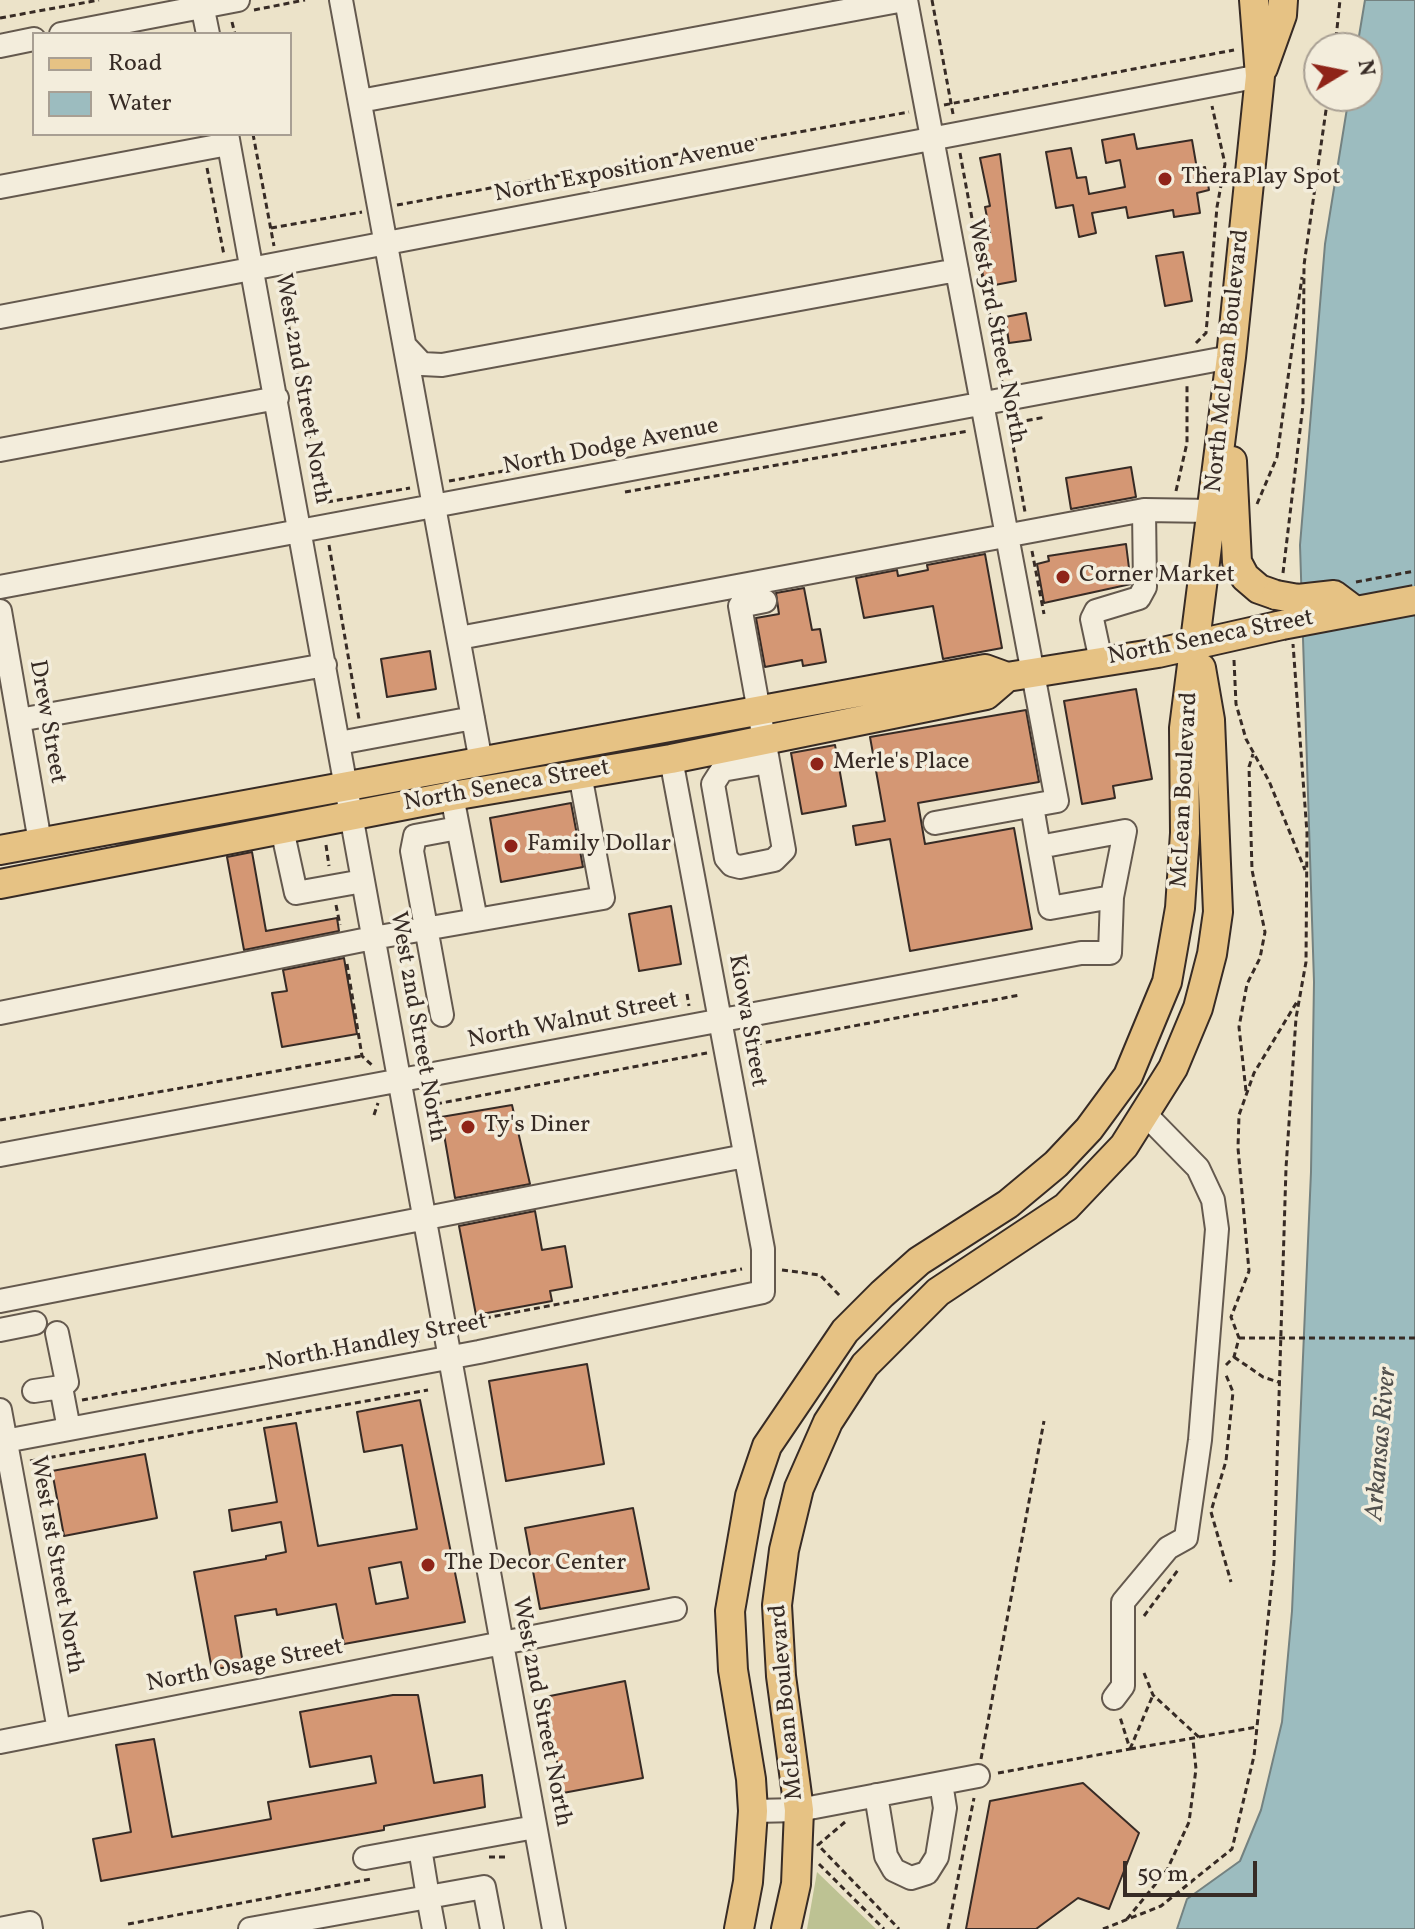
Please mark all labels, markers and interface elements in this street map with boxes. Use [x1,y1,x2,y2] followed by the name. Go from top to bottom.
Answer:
[32,32,292,136] legend
[1303,32,1383,112] north arrow
[108,47,162,81] text: Road
[1349,58,1382,79] text: N
[108,87,172,121] text: Water
[492,132,758,210] street label: North Exposition Avenue
[1181,165,1341,193] place label: TheraPlay Spot
[1156,170,1174,188] marker: TheraPlay Spot
[959,217,1031,447] street label: West 3rd Street North
[1201,228,1257,494] street label: North McLean Boulevard
[267,271,335,507] street label: West 2nd Street North
[501,413,721,483] street label: North Dodge Avenue
[1079,563,1235,591] place label: Corner Market
[1054,568,1072,586] marker: Corner Market
[1106,605,1316,673] street label: North Seneca Street
[21,658,71,786] street label: Drew Street
[1166,691,1206,889] street label: McLean Boulevard
[833,750,969,778] place label: Merle's Place
[402,755,612,819] street label: North Seneca Street
[808,755,826,773] marker: Merle's Place
[527,832,671,860] place label: Family Dollar
[502,837,520,855] marker: Family Dollar
[382,909,450,1145] street label: West 2nd Street North
[720,952,772,1090] street label: Kiowa Street
[465,987,681,1057] street label: North Walnut Street
[484,1113,590,1141] place label: Ty's Diner
[459,1118,477,1136] marker: Ty's Diner
[264,1308,490,1380] street label: North Handley Street
[1361,1366,1405,1522] water label: Arkansas River
[22,1454,88,1676] street label: West 1st Street North
[444,1551,626,1579] place label: The Decor Center
[419,1556,437,1574] marker: The Decor Center
[504,1595,576,1829] street label: West 2nd Street North
[765,1603,811,1801] street label: McLean Boulevard
[144,1634,346,1700] street label: North Osage Street
[1127,1845,1261,1895] scale bar
[1137,1858,1189,1892] text: 50 m

